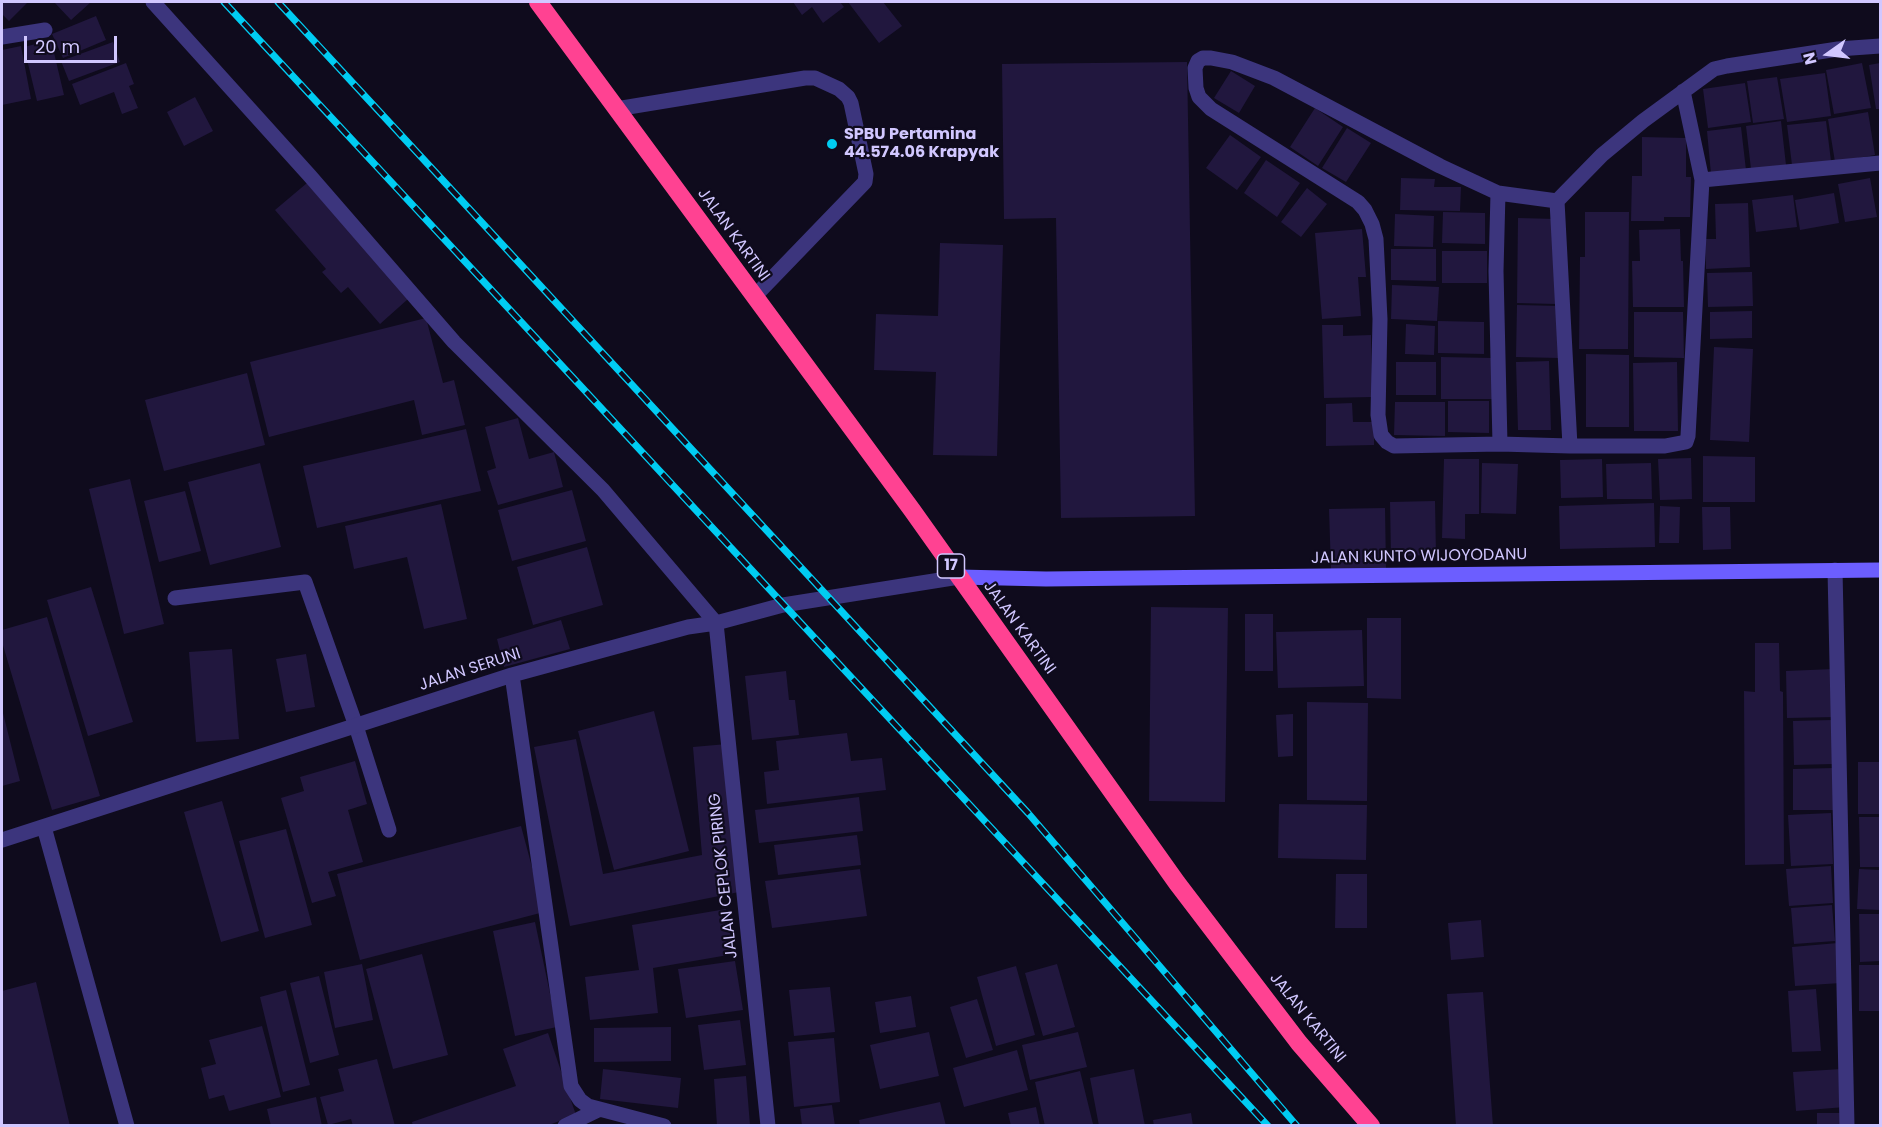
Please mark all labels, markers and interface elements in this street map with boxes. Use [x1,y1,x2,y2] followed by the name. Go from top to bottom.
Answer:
[27,24,120,62] scale bar
[1798,24,1858,84] north arrow
[35,34,80,59] text: 20 m
[1797,50,1823,67] text: N
[844,125,999,163] place label: SPBU Pertamina 44.574.06 Krapyak
[825,137,839,151] marker: SPBU Pertamina 44.574.06 Krapyak
[693,185,773,285] street label: JALAN KARTINI
[1311,546,1527,568] street label: JALAN KUNTO WIJOYODANU
[938,554,964,578] road number: 17
[979,578,1059,678] street label: JALAN KARTINI
[417,645,523,695] street label: JALAN SERUNI
[706,792,742,960] street label: JALAN CEPLOK PIRING
[1265,969,1349,1067] street label: JALAN KARTINI

